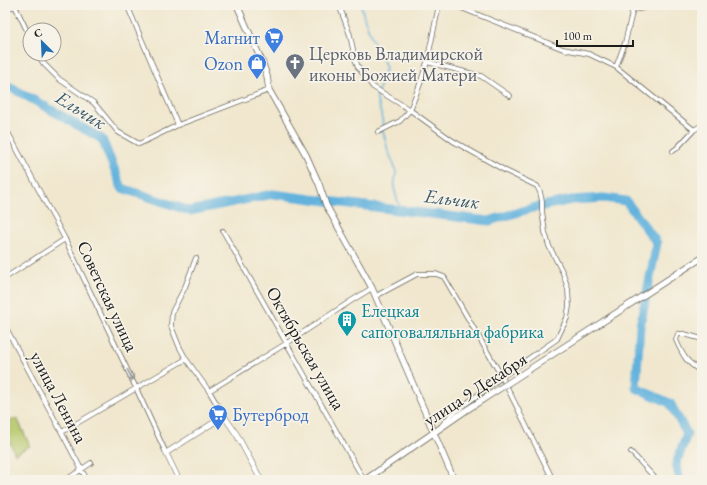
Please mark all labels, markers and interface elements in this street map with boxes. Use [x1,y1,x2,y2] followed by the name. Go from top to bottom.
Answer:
[22,22,62,62] north arrow
[557,22,633,48] scale bar
[32,25,45,41] text: С
[204,26,261,49] place label: Магнит
[263,26,285,54] supermarket icon: Магнит
[563,28,593,44] text: 100 m
[309,42,483,86] place label: Церковь Владимирской иконы Божией Матери
[204,52,243,75] place label: Ozon
[246,52,268,80] shop icon: Ozon
[284,52,306,80] church icon: Церковь Владимирской иконы Божией Матери
[50,84,112,136] water label: Ельчик
[422,183,482,215] water label: Ельчик
[72,237,144,356] street label: Советская улица
[261,282,351,415] street label: Октябрьская улица
[361,299,545,343] place label: Елецкая сапоговаляльная фабрика
[336,309,358,337] building icon: Елецкая сапоговаляльная фабрика
[25,347,93,448] street label: улица Ленина
[419,347,531,431] street label: улица 9 Декабря
[127,369,134,381] one-way arrow
[207,403,229,431] supermarket icon: Бутерброд
[232,403,309,426] place label: Бутерброд

